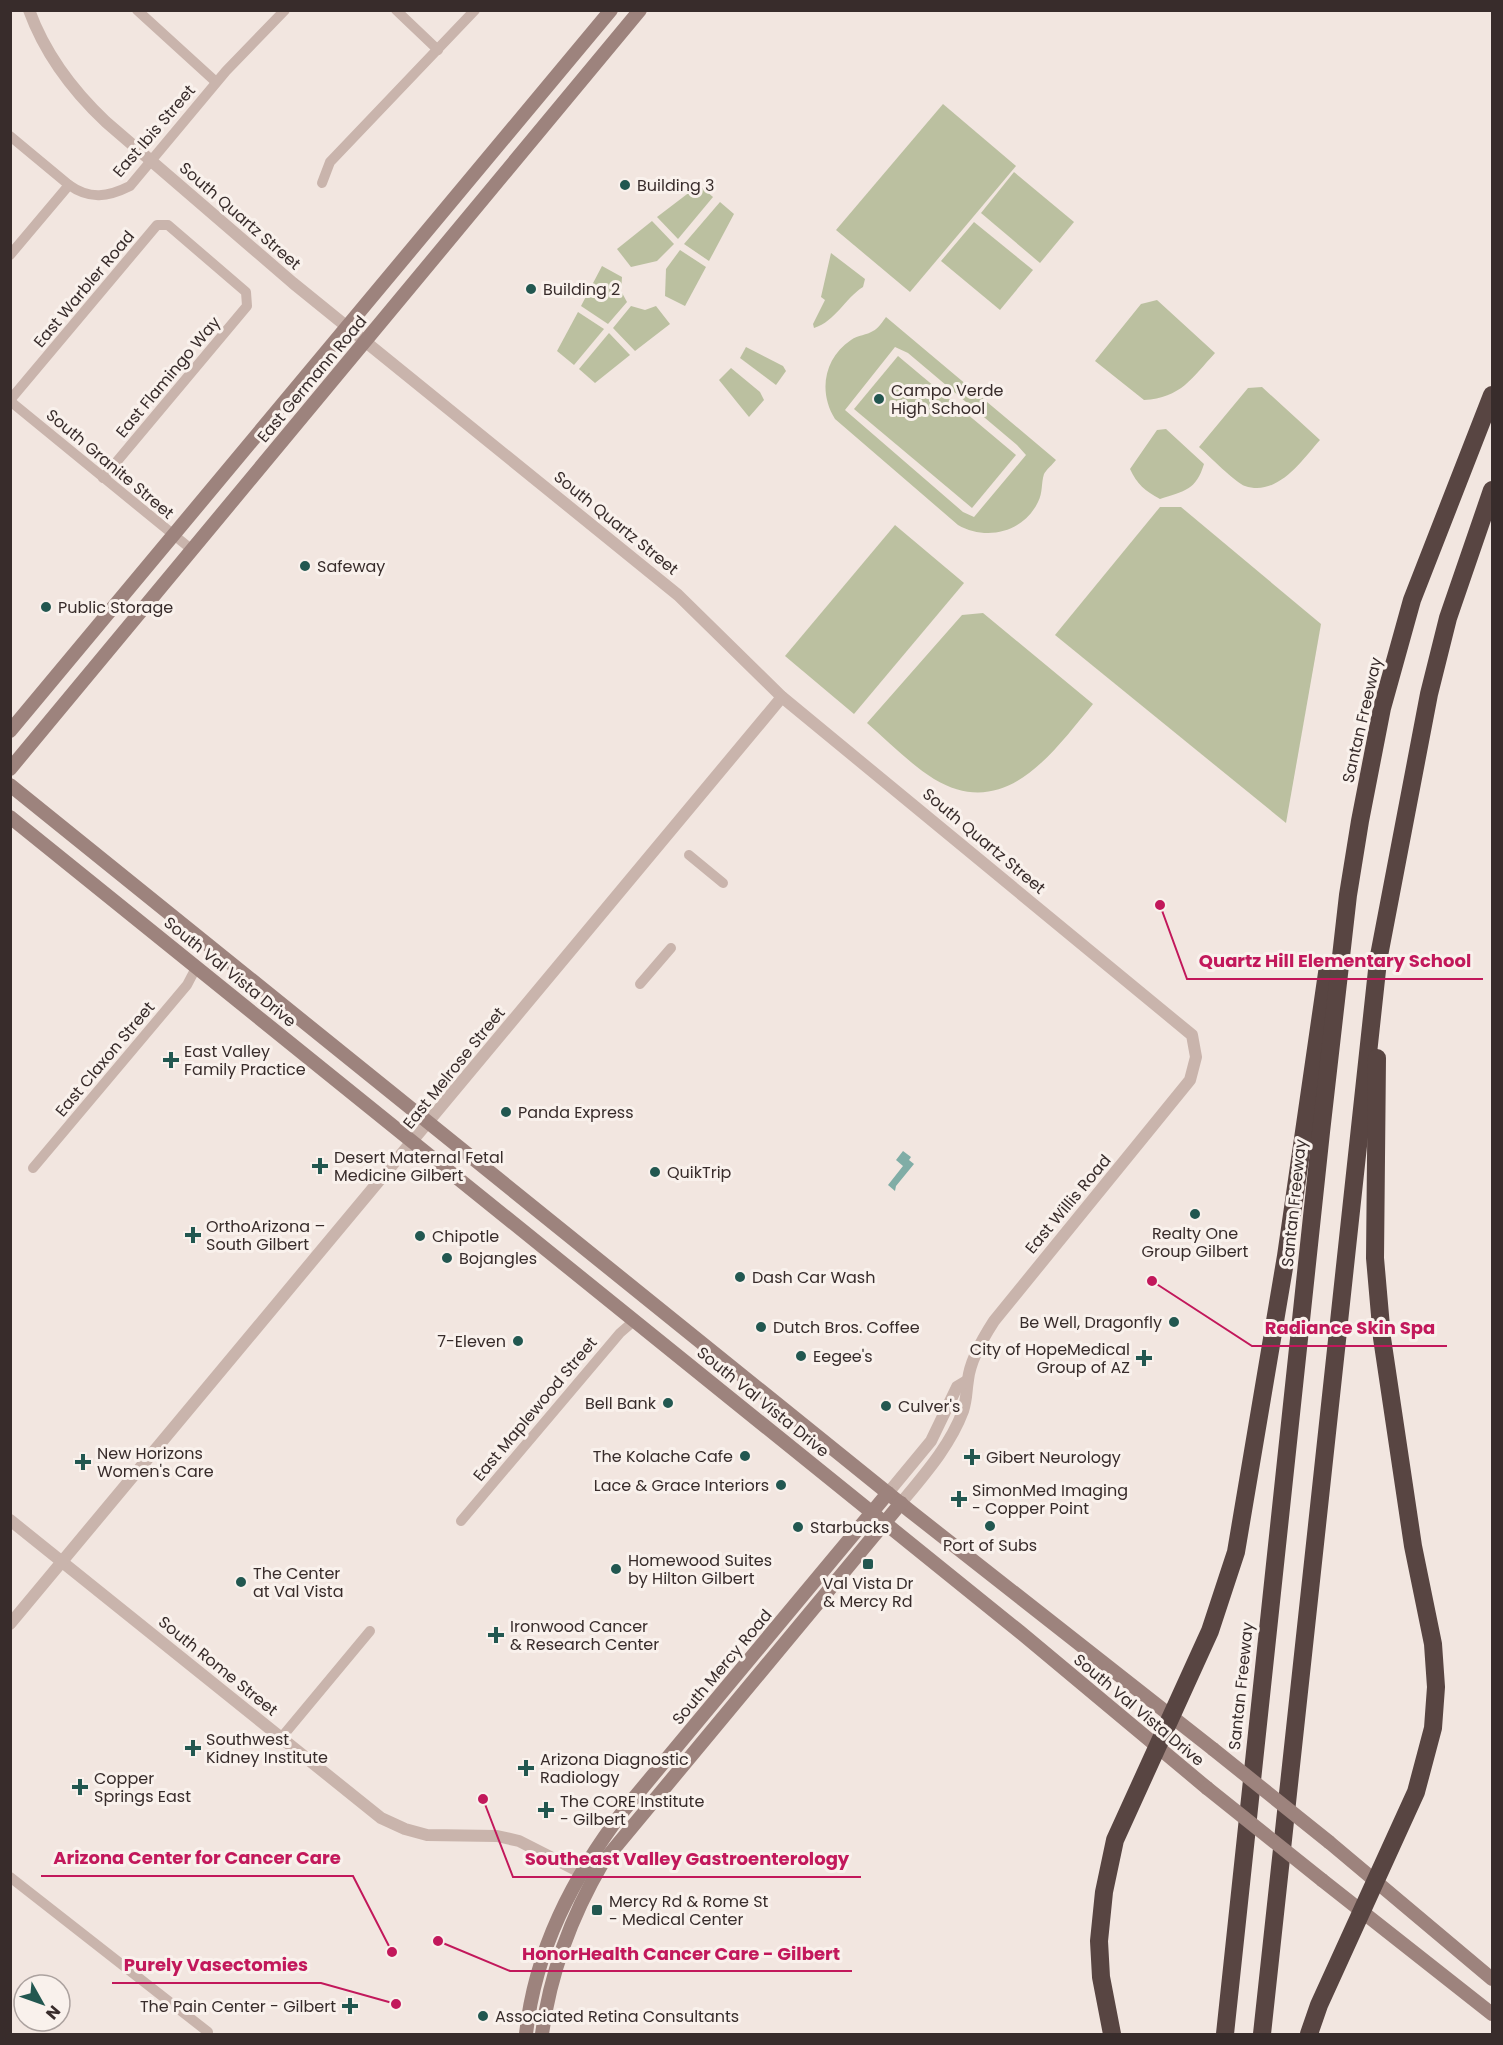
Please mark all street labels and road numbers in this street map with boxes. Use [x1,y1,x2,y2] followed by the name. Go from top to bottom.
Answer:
[107,80,201,182] street label: East Ibis Street
[174,157,306,275] street label: South Quartz Street
[28,226,140,352] street label: East Warbler Road
[110,311,226,443] street label: East Flamingo Way
[252,311,372,447] street label: East Germann Road
[41,404,179,524] street label: South Granite Street
[549,466,683,581] street label: South Quartz Street
[1336,655,1388,785] street label: Santan Freeway
[918,783,1051,899] street label: South Quartz Street
[159,911,301,1033] street label: South Val Vista Drive
[50,996,160,1121] street label: East Claxon Street
[398,1002,510,1134] street label: East Melrose Street
[1276,1138,1312,1268] street label: Santan Freeway
[1020,1149,1116,1259] street label: East Willis Road
[468,1332,603,1486] street label: East Maplewood Street
[692,1341,834,1463] street label: South Val Vista Drive
[667,1604,777,1730] street label: South Mercy Road
[153,1611,283,1722] street label: South Rome Street
[1223,1621,1259,1751] street label: Santan Freeway
[1069,1648,1209,1772] street label: South Val Vista Drive

